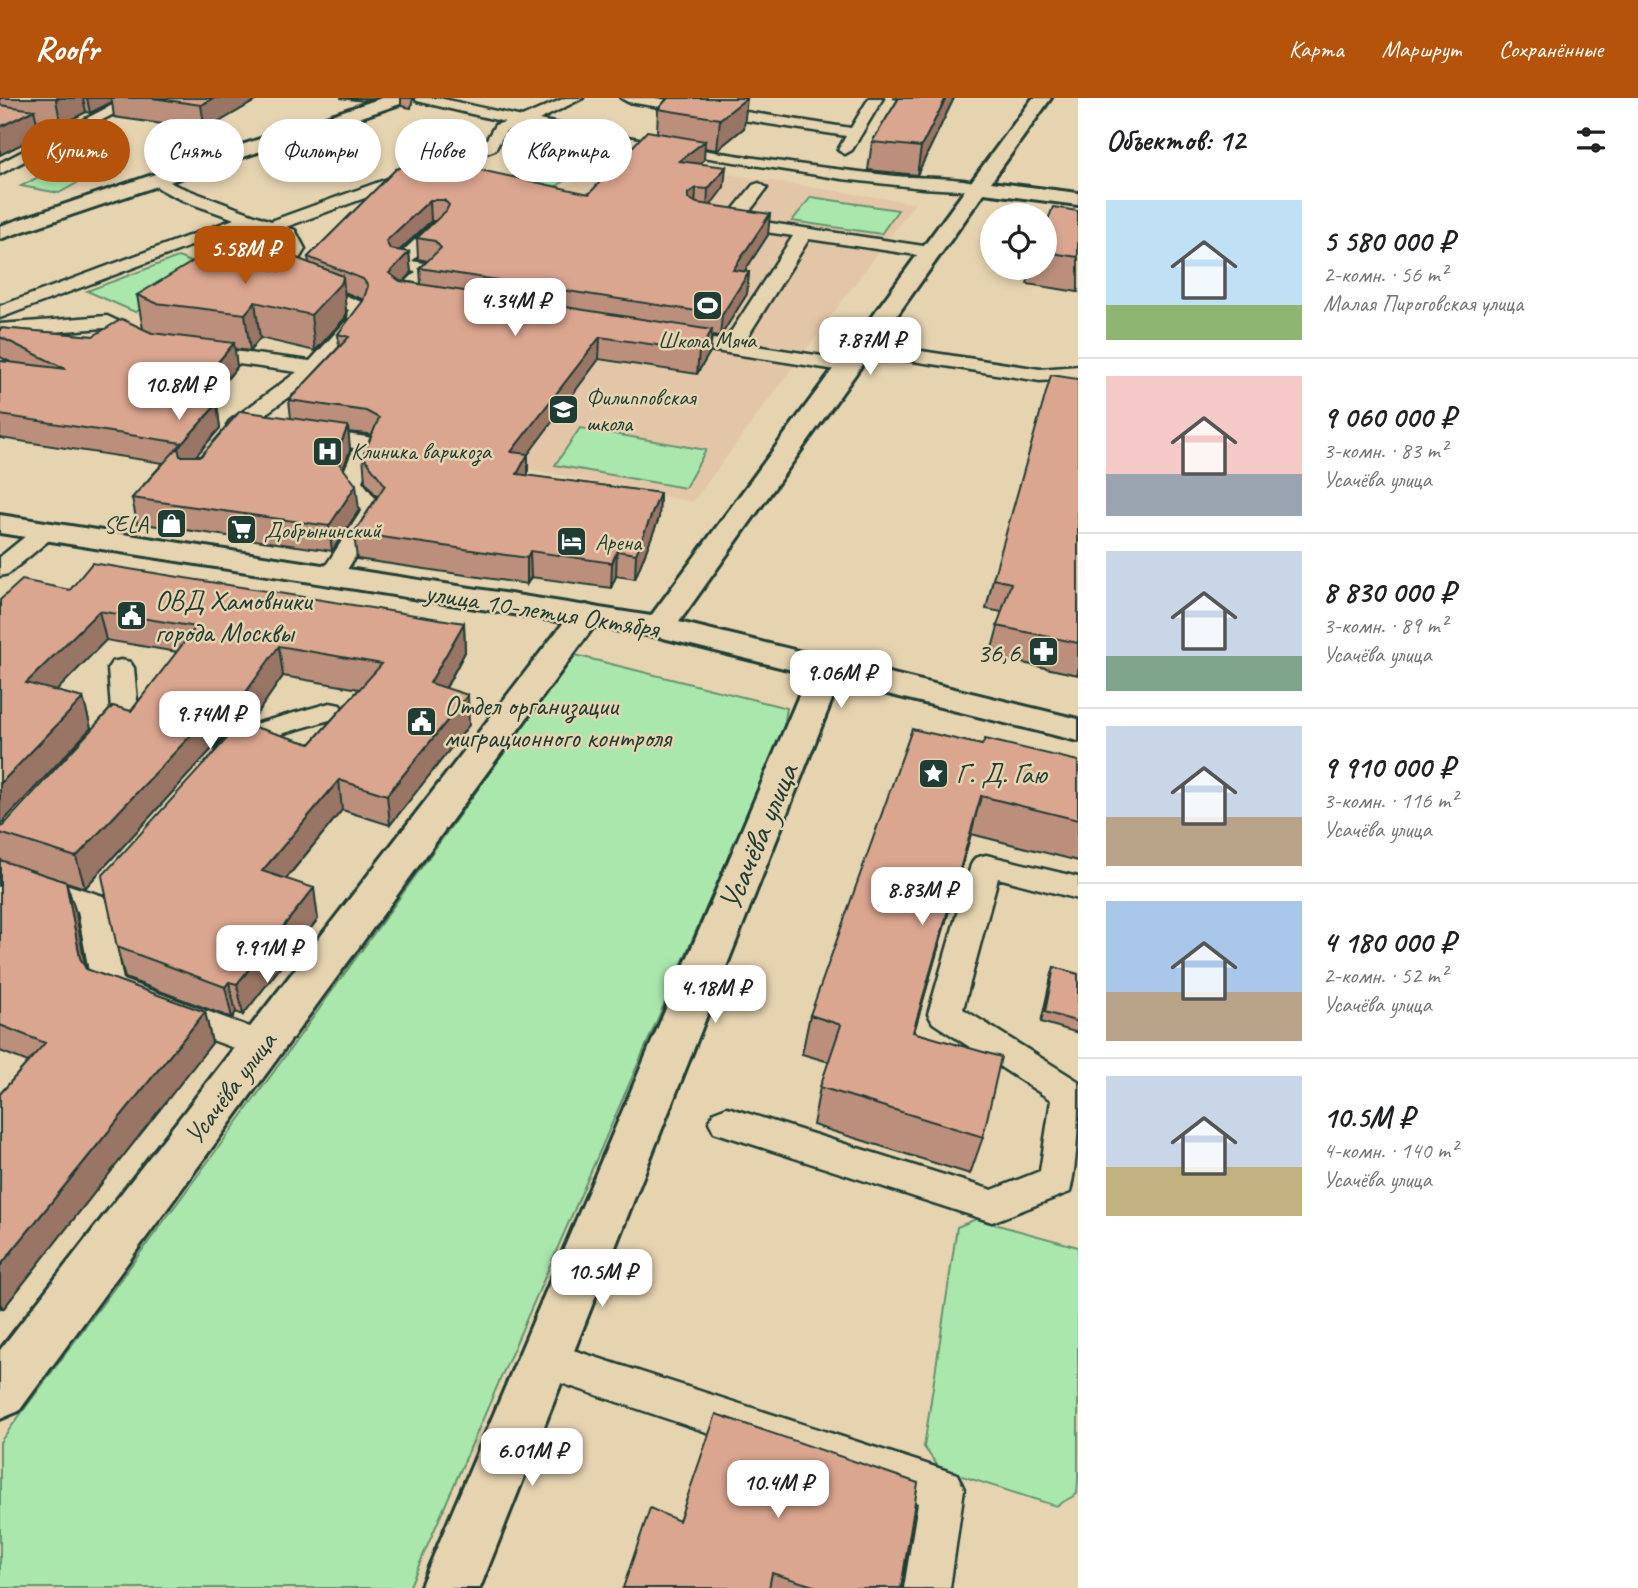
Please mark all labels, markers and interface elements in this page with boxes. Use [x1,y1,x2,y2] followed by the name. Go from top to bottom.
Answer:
[35,28,98,70] text: Roofr
[1289,34,1344,64] text: Карта
[1382,34,1461,64] text: Маршрут
[1499,34,1603,64] text: Сохранённые
[21,119,130,182] chip: Купить
[144,119,244,182] chip: Снять
[258,119,381,182] chip: Фильтры
[395,119,488,182] chip: Новое
[502,119,632,182] chip: Квартира
[1106,121,1245,159] text: Объектов: 12
[1572,121,1610,159] icon: filters
[980,203,1057,280] map controls
[980,203,1057,280] button: locate
[1323,222,1454,260] text: 5 580 000 ₽
[180,226,310,286] pin: 5.58M ₽
[1162,228,1246,312] icon: home
[210,234,280,263] text: 5.58M ₽
[1323,260,1447,289] text: 2-комн. · 56 m²
[450,278,580,338] pin: 4.34M ₽
[480,286,550,315] text: 4.34M ₽
[690,289,724,323] sports icon: Школа Мяча
[1323,289,1523,318] text: Малая Пироговская улица
[805,317,935,377] pin: 7.87M ₽
[835,325,905,354] text: 7.87M ₽
[658,326,758,355] place label: Школа Мяча
[114,362,244,422] pin: 10.8M ₽
[144,370,214,399] text: 10.8M ₽
[586,383,697,438] place label: Филипповская школа
[546,393,580,427] school or university icon: Филипповская школа
[1323,398,1455,436] text: 9 060 000 ₽
[1162,404,1246,488] icon: home
[311,434,345,468] hospital icon: Клиника варикоза
[1323,436,1447,465] text: 3-комн. · 83 m²
[351,437,493,467] place label: Клиника варикоза
[1323,465,1432,494] text: Усачёва улица
[154,507,188,541] shop icon: SELA
[104,510,148,539] place label: SELA
[224,513,258,547] supermarket icon: Добрынинский
[264,516,382,545] place label: Добрынинский
[555,525,589,559] hotel icon: Арена
[595,528,643,557] place label: Арена
[1323,573,1455,611] text: 8 830 000 ₽
[421,574,663,646] street label: улица 10-летия Октября
[1162,579,1246,663] icon: home
[155,583,314,650] place label: ОВД Хамовники города Москвы
[115,599,149,633] public building icon: ОВД Хамовники города Москвы
[1323,611,1447,640] text: 3-комн. · 89 m²
[977,635,1021,670] place label: 36,6
[1026,635,1060,669] pharmacy icon: 36,6
[1323,640,1432,669] text: Усачёва улица
[776,650,906,710] pin: 9.06M ₽
[806,658,876,687] text: 9.06M ₽
[444,688,673,755] place label: Отдел организации миграционного контроля
[145,692,275,751] pin: 9.74M ₽
[175,699,245,728] text: 9.74M ₽
[404,704,438,738] public building icon: Отдел организации миграционного контроля
[1323,748,1454,786] text: 9 910 000 ₽
[1162,754,1246,838] icon: home
[708,755,809,917] street label: Усачёва улица
[916,756,950,790] place icon: Г. Д. Гаю
[956,756,1049,791] place label: Г. Д. Гаю
[1323,786,1457,815] text: 3-комн. · 116 m²
[1323,815,1432,844] text: Усачёва улица
[857,868,987,927] pin: 8.83M ₽
[887,875,957,904] text: 8.83M ₽
[1323,923,1455,961] text: 4 180 000 ₽
[202,926,332,985] pin: 9.91M ₽
[1162,929,1246,1013] icon: home
[232,933,302,962] text: 9.91M ₽
[1323,961,1447,990] text: 2-комн. · 52 m²
[650,965,780,1025] pin: 4.18M ₽
[680,973,750,1002] text: 4.18M ₽
[1323,990,1432,1019] text: Усачёва улица
[176,1023,285,1151] street label: Усачёва улица
[1323,1098,1414,1136] text: 10.5M ₽
[1162,1104,1246,1188] icon: home
[1323,1136,1457,1165] text: 4-комн. · 140 m²
[1323,1165,1432,1194] text: Усачёва улица
[537,1250,667,1309] pin: 10.5M ₽
[567,1257,637,1286] text: 10.5M ₽
[467,1428,597,1488] pin: 6.01M ₽
[497,1436,567,1465] text: 6.01M ₽
[713,1460,843,1520] pin: 10.4M ₽
[743,1468,813,1497] text: 10.4M ₽

